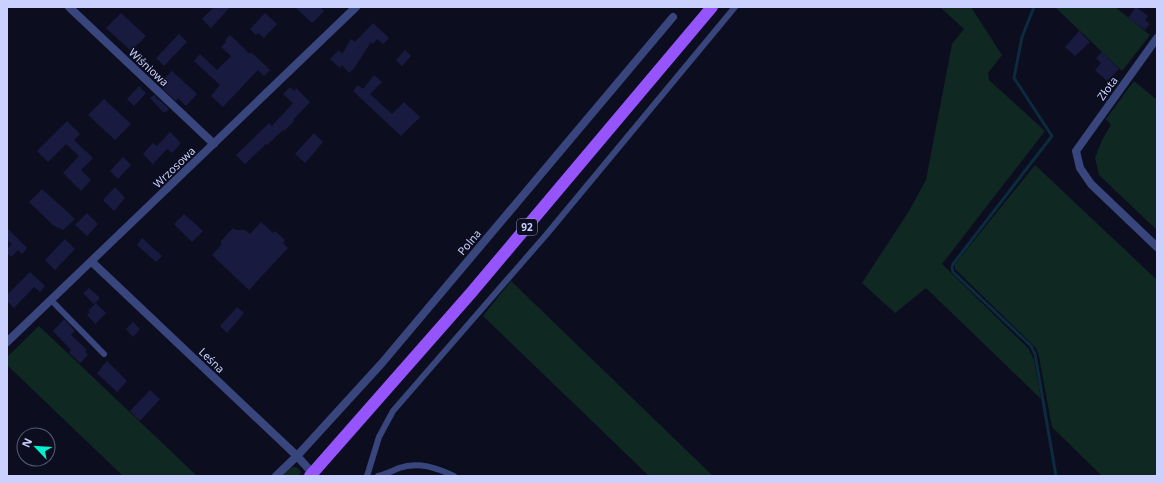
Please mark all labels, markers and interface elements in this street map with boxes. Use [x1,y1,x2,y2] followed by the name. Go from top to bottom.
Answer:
[126,45,172,89] street label: Wiśniowa
[1093,73,1121,103] street label: Złota
[150,143,198,191] street label: Wrzosowa
[517,219,537,235] road number: 92
[454,226,484,258] street label: Polna
[196,344,228,376] street label: Leśna
[16,427,56,467] north arrow
[18,435,35,450] text: N

